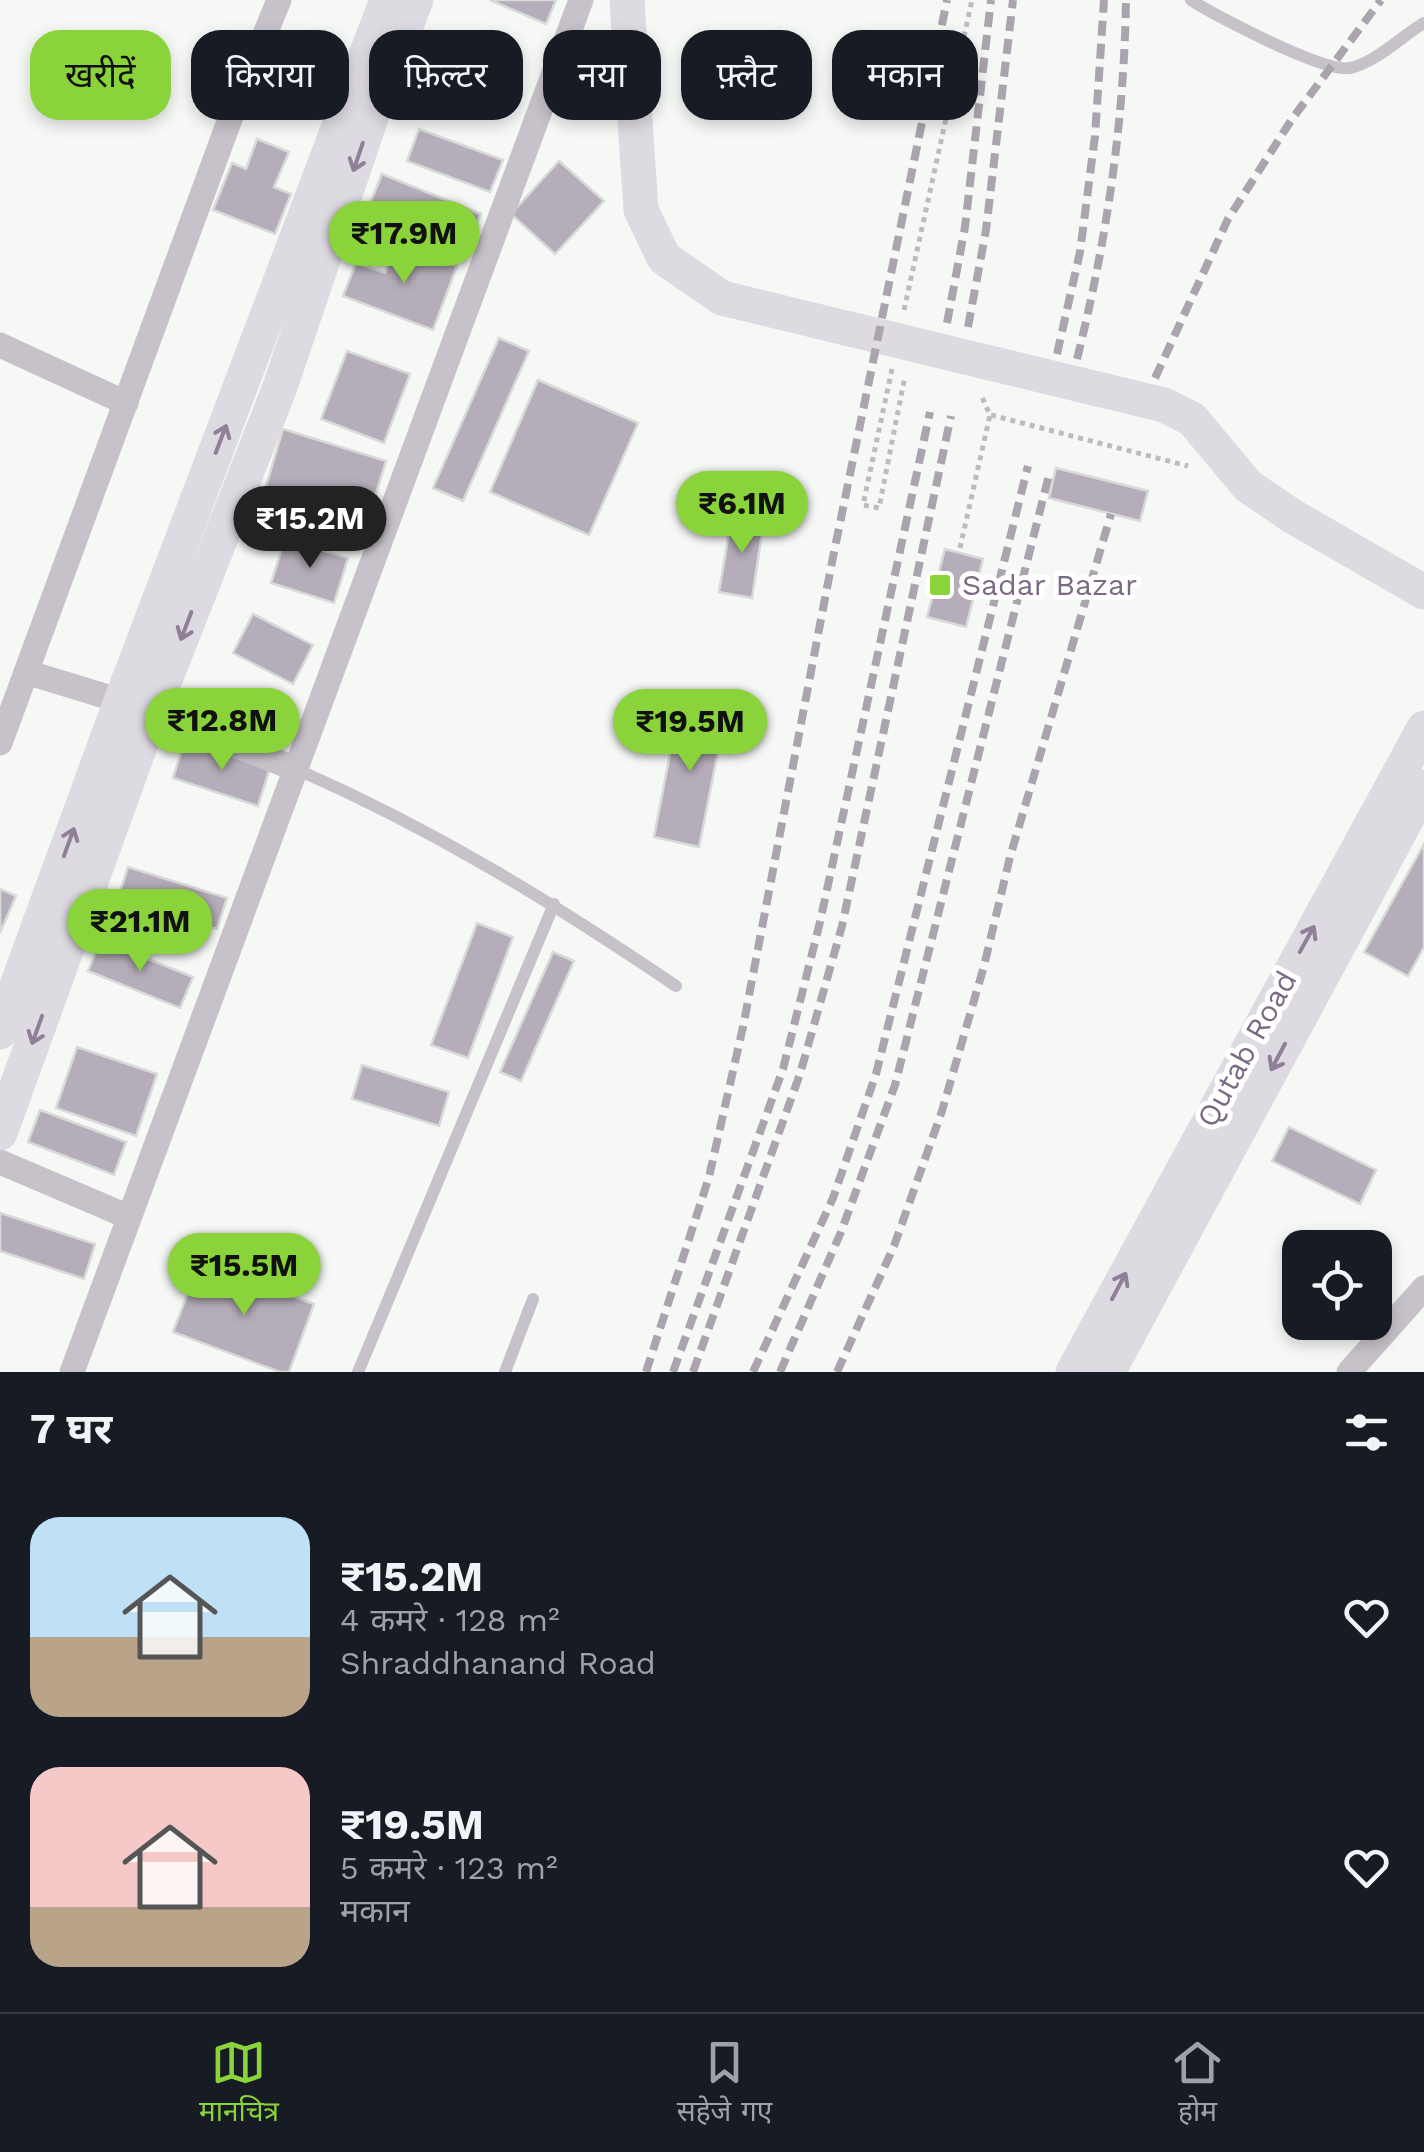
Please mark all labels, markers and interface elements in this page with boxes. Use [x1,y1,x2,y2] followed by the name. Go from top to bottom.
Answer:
[30,30,171,120] chip: खरीदें
[191,30,349,120] chip: किराया
[369,30,523,120] chip: फ़िल्टर
[543,30,661,120] chip: नया
[681,30,812,120] chip: फ़्लैट
[832,30,978,120] chip: मकान
[347,141,365,172] one-way arrow
[323,201,485,286] pin: ₹17.9M
[351,214,457,252] text: ₹17.9M
[213,425,231,455] one-way arrow
[672,471,812,556] pin: ₹6.1M
[698,484,786,522] text: ₹6.1M
[229,486,391,571] pin: ₹15.2M
[255,499,365,537] text: ₹15.2M
[962,567,1137,602] place label: Sadar Bazar
[927,572,953,598] marker: Sadar Bazar
[175,611,193,641] one-way arrow
[141,688,303,773] pin: ₹12.8M
[609,689,771,774] pin: ₹19.5M
[167,701,277,739] text: ₹12.8M
[635,702,745,740] text: ₹19.5M
[61,827,79,858] one-way arrow
[59,889,221,974] pin: ₹21.1M
[89,902,191,940] text: ₹21.1M
[1298,925,1318,954] one-way arrow
[1189,965,1304,1133] street label: Qutab Road
[27,1014,45,1045] one-way arrow
[1268,1042,1287,1072] one-way arrow
[1282,1230,1392,1340] map controls
[1282,1230,1392,1340] button: locate
[163,1233,325,1318] pin: ₹15.5M
[190,1246,298,1284] text: ₹15.5M
[1110,1272,1129,1301] one-way arrow
[30,1404,112,1453] text: 7 घर
[1339,1405,1394,1460] icon: filters
[340,1552,483,1601] text: ₹15.2M
[110,1557,230,1677] icon: home
[1339,1590,1394,1645] icon: heart
[340,1601,560,1639] text: 4 कमरे · 128 m²
[340,1644,656,1682] text: Shraddhanand Road
[340,1800,484,1849] text: ₹19.5M
[110,1807,230,1927] icon: home
[1339,1840,1394,1895] icon: heart
[340,1849,558,1887] text: 5 कमरे · 123 m²
[340,1892,410,1930] text: मकान
[199,2035,279,2132] tab: मानचित्र
[677,2035,772,2132] tab: सहेजे गए
[1170,2035,1225,2132] tab: होम

